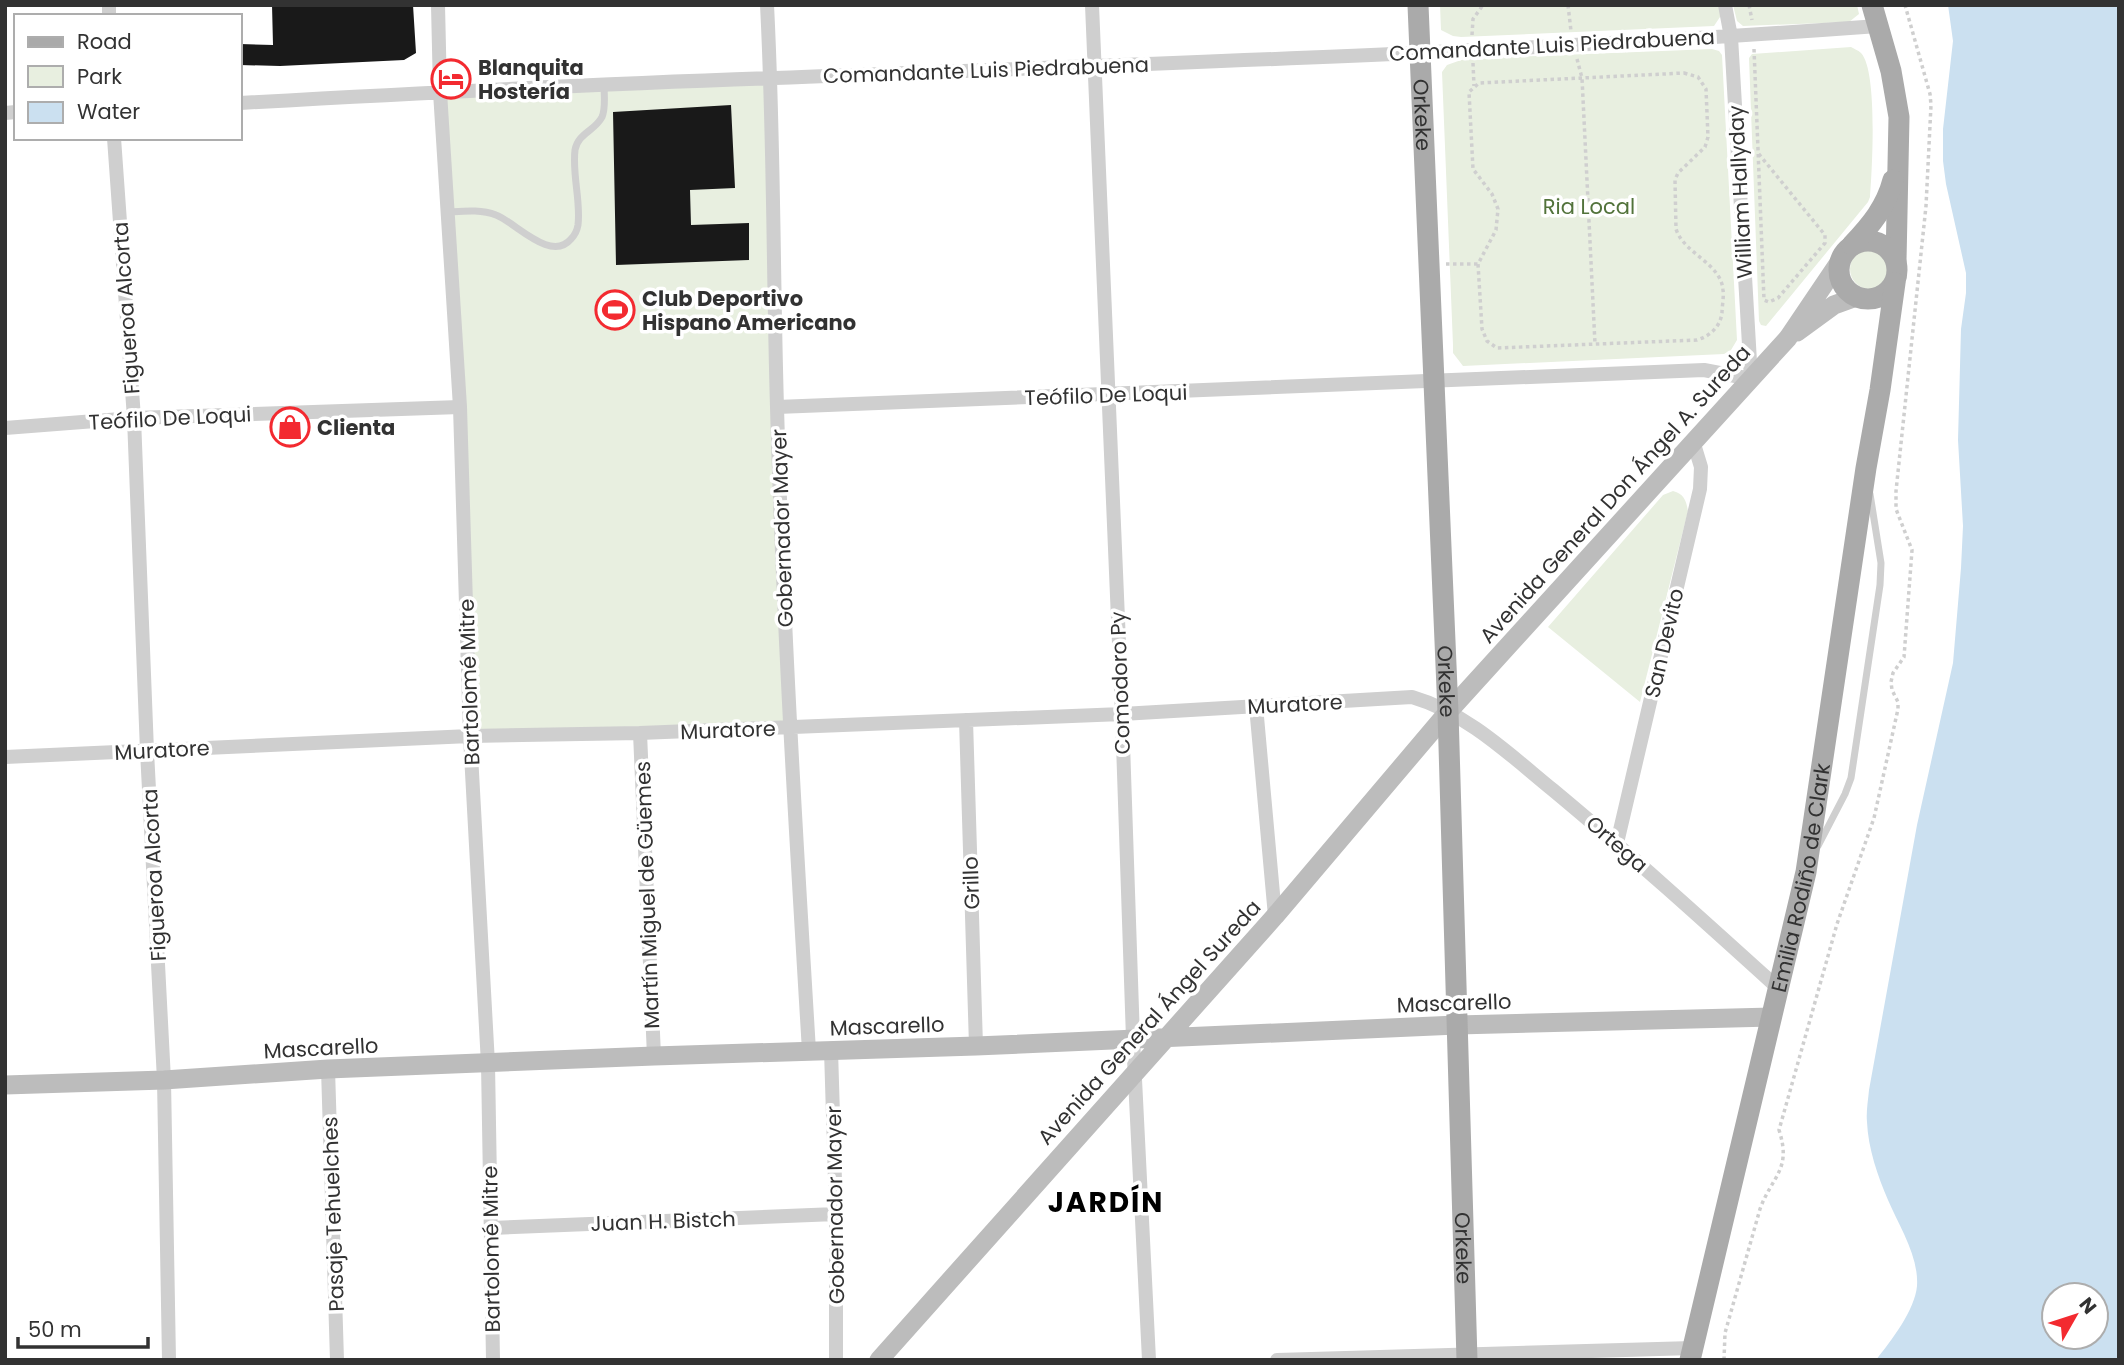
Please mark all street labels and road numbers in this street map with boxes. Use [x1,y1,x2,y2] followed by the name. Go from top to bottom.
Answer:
[1388,22,1716,68] street label: Comandante Luis Piedrabuena
[823,50,1149,90] street label: Comandante Luis Piedrabuena
[1407,78,1439,152] street label: Orkeke
[1721,104,1759,279] street label: William Hallyday
[106,221,146,395] street label: Figueroa Alcorta
[1473,339,1757,649] street label: Avenida General Don Ángel A. Sureda
[1024,378,1188,412] street label: Teófilo De Loqui
[88,399,252,437] street label: Teófilo De Loqui
[764,428,800,628] street label: Gobernador Mayer
[1637,585,1691,701] street label: San Devito
[452,598,486,766] street label: Bartolomé Mitre
[1103,611,1137,755] street label: Comodoro Py
[1431,645,1463,718] street label: Orkeke
[1247,687,1343,721] street label: Muratore
[680,714,776,746] street label: Muratore
[114,733,210,767] street label: Muratore
[628,761,666,1029] street label: Martín Miguel de Güemes
[1763,761,1837,995] street label: Emilia Rodiño de Clark
[135,788,173,962] street label: Figueroa Alcorta
[1580,809,1654,879] street label: Ortega
[956,856,986,910] street label: Grillo
[1031,893,1267,1151] street label: Avenida General Ángel Sureda
[1396,987,1512,1019] street label: Mascarello
[829,1010,945,1042] street label: Mascarello
[263,1031,379,1065] street label: Mascarello
[819,1105,851,1304] street label: Gobernador Mayer
[315,1116,351,1312] street label: Pasaje Tehuelches
[475,1165,507,1333] street label: Bartolomé Mitre
[590,1204,736,1238] street label: Juan H. Bistch
[1448,1212,1479,1285] street label: Orkeke

